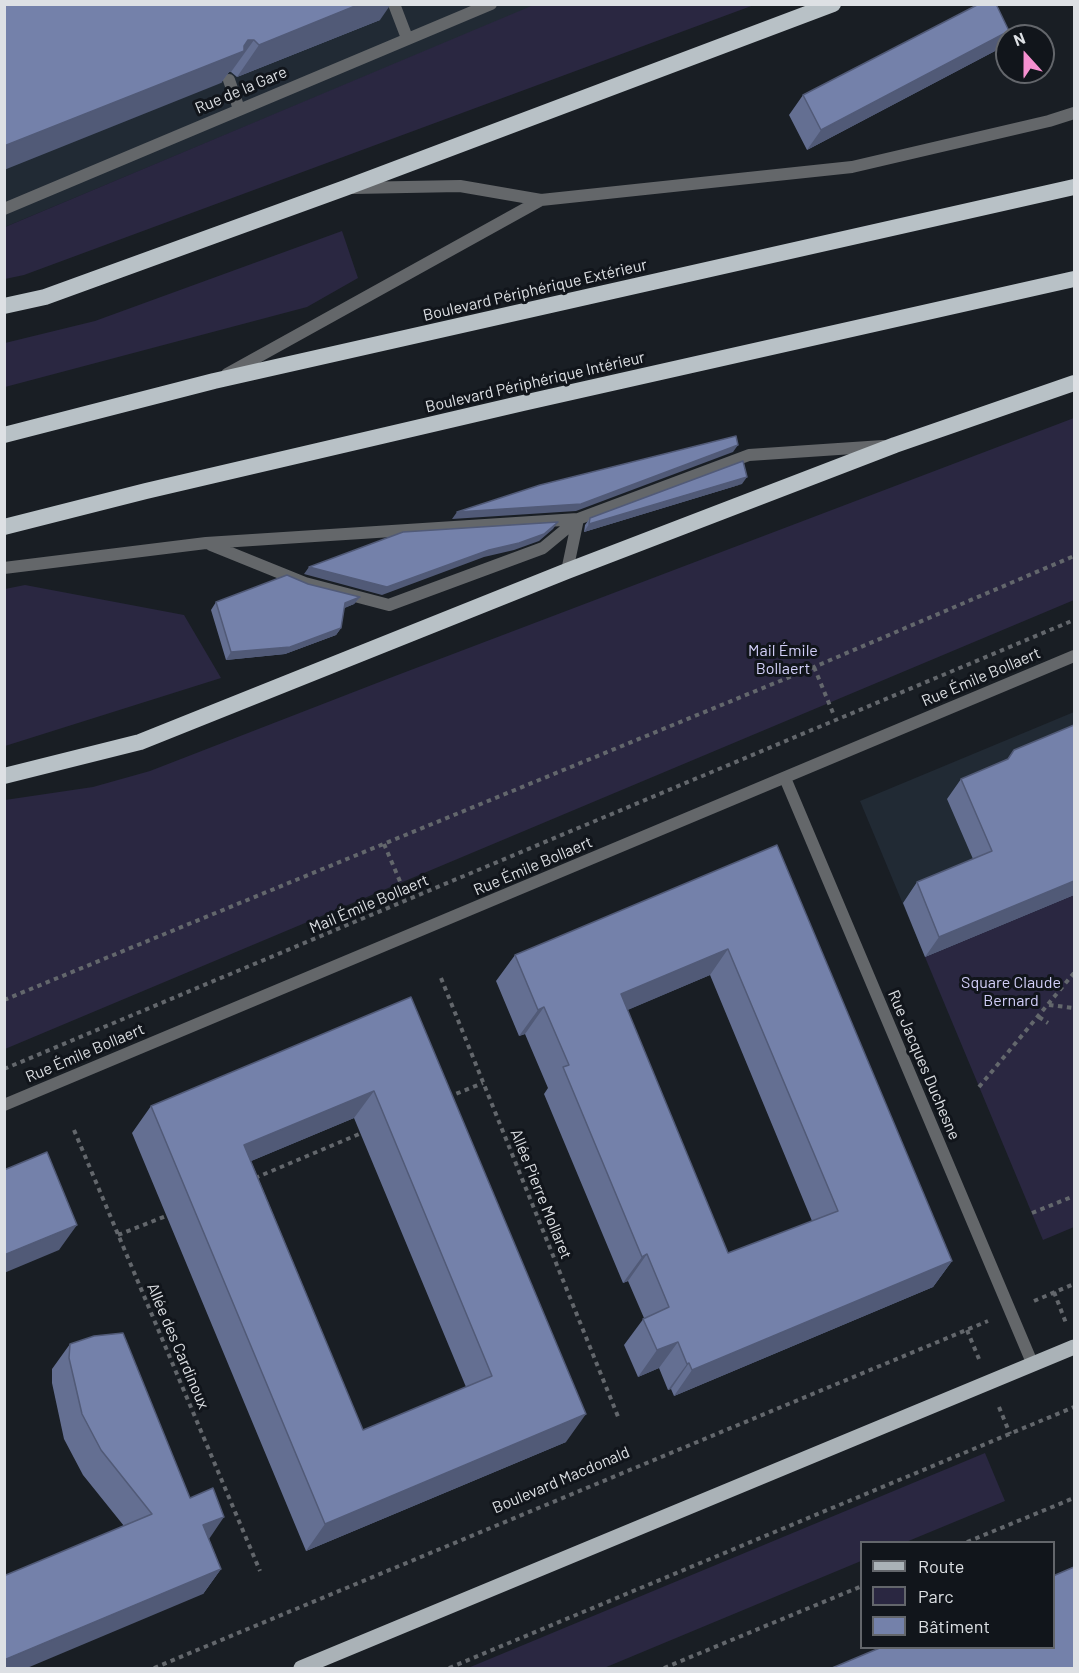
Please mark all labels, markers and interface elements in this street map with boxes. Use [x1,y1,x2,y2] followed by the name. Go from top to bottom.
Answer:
[995,24,1055,84] north arrow
[1011,28,1027,49] text: N
[192,62,290,118] street label: Rue de la Gare
[421,255,649,325] street label: Boulevard Périphérique Extérieur
[423,347,647,417] street label: Boulevard Périphérique Intérieur
[748,641,818,679] park label: Mail Émile Bollaert
[919,643,1043,711] street label: Rue Émile Bollaert
[471,832,595,900] street label: Rue Émile Bollaert
[306,870,432,938] street label: Mail Émile Bollaert
[961,973,1061,1011] park label: Square Claude Bernard
[884,987,964,1143] street label: Rue Jacques Duchesne
[23,1019,147,1087] street label: Rue Émile Bollaert
[506,1126,576,1262] street label: Allée Pierre Mollaret
[143,1280,213,1412] street label: Allée des Cardinoux
[490,1442,632,1518] street label: Boulevard Macdonald
[860,1541,1055,1649] legend
[918,1555,964,1577] text: Route
[918,1585,954,1607] text: Parc
[918,1615,990,1637] text: Bâtiment

